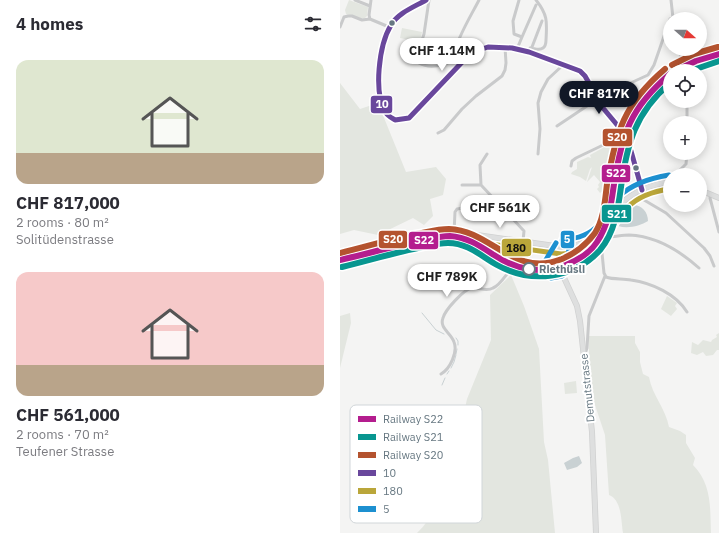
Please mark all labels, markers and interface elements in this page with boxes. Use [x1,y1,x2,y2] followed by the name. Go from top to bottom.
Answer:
[663,12,707,56] north arrow
[663,12,707,212] map controls
[16,13,83,35] text: 4 homes
[302,13,324,35] icon: filters
[387,18,397,28] unlabelled marker
[396,38,488,72] pin: CHF 1.14M
[409,42,475,59] text: CHF 1.14M
[663,64,707,108] button: locate
[558,81,640,115] pin: CHF 817K
[569,85,630,102] text: CHF 817K
[134,86,206,158] icon: home
[370,95,393,114] line badge: 10
[375,97,389,111] text: 10
[663,116,707,160] button: +
[602,128,633,147] line badge: S20
[607,130,627,144] text: S20
[631,163,641,173] unlabelled marker
[601,164,631,183] line badge: S22
[606,166,626,180] text: S22
[663,168,707,212] button: −
[16,192,120,214] text: CHF 817,000
[459,195,541,229] pin: CHF 561K
[470,199,531,216] text: CHF 561K
[601,204,632,223] line badge: S21
[607,207,627,221] text: S21
[16,214,109,231] text: 2 rooms · 80 m²
[378,230,408,249] line badge: S20
[560,230,575,249] line badge: 5
[16,231,114,248] text: Solitüdenstrasse
[408,231,439,250] line badge: S22
[383,232,403,246] text: S20
[564,232,571,246] text: 5
[414,233,434,247] text: S22
[501,238,532,257] line badge: 180
[506,241,526,255] text: 180
[522,262,536,276] marker: Riethüsli
[539,262,585,276] place label: Riethüsli
[406,264,488,298] pin: CHF 789K
[417,268,478,285] text: CHF 789K
[134,298,206,370] icon: home
[576,353,598,423] street label: Demutstrasse
[16,404,120,426] text: CHF 561,000
[350,405,482,523] legend
[383,412,443,426] text: Railway S22
[16,426,109,443] text: 2 rooms · 70 m²
[383,430,444,444] text: Railway S21
[16,443,114,460] text: Teufener Strasse
[383,448,443,462] text: Railway S20
[383,466,396,480] text: 10
[383,484,403,498] text: 180
[383,502,390,516] text: 5

